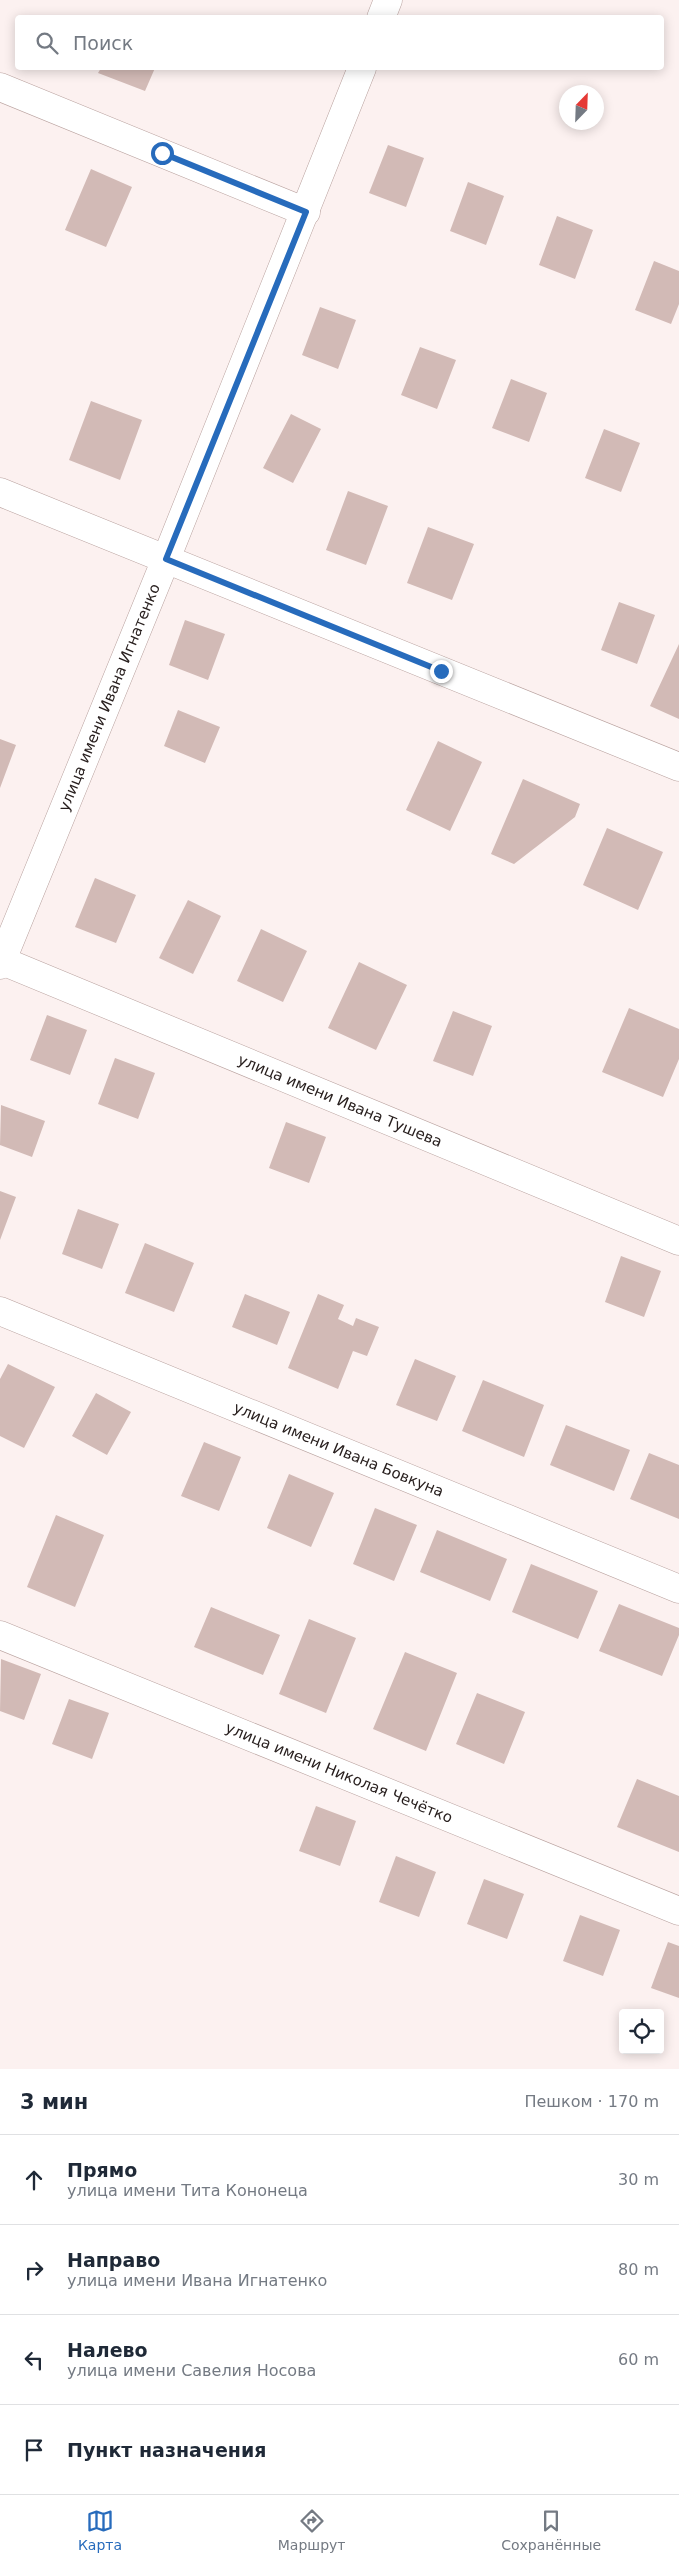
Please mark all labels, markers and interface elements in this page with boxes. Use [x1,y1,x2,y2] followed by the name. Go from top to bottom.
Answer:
[15,15,664,70] search box
[33,29,61,57] icon: search
[73,32,133,54] text: Поиск
[559,85,604,130] north arrow
[151,142,174,165] route start
[55,581,164,814] street label: улица имени Ивана Игнатенко
[430,660,453,683] route end
[235,1050,445,1151] street label: улица имени Ивана Тушева
[231,1399,446,1501] street label: улица имени Ивана Бовкуна
[223,1719,455,1827] street label: улица имени Николая Чечётко
[619,2009,664,2054] map controls
[619,2009,664,2054] button: locate
[20,2090,88,2114] text: 3 мин
[524,2092,659,2111] text: Пешком · 170 m
[67,2159,137,2181] text: Прямо
[20,2166,48,2194] icon: ahead
[618,2170,659,2189] text: 30 m
[67,2181,308,2200] text: улица имени Тита Кононеца
[67,2249,160,2271] text: Направо
[20,2256,48,2284] icon: right
[618,2260,659,2279] text: 80 m
[67,2271,327,2290] text: улица имени Ивана Игнатенко
[67,2339,148,2361] text: Налево
[20,2346,48,2374] icon: left
[618,2350,659,2369] text: 60 m
[67,2361,316,2380] text: улица имени Савелия Носова
[20,2436,48,2464] icon: arrive
[67,2439,266,2461] text: Пункт назначения
[78,2507,122,2553] tab: Карта
[278,2507,345,2553] tab: Маршрут
[501,2507,601,2553] tab: Сохранённые

